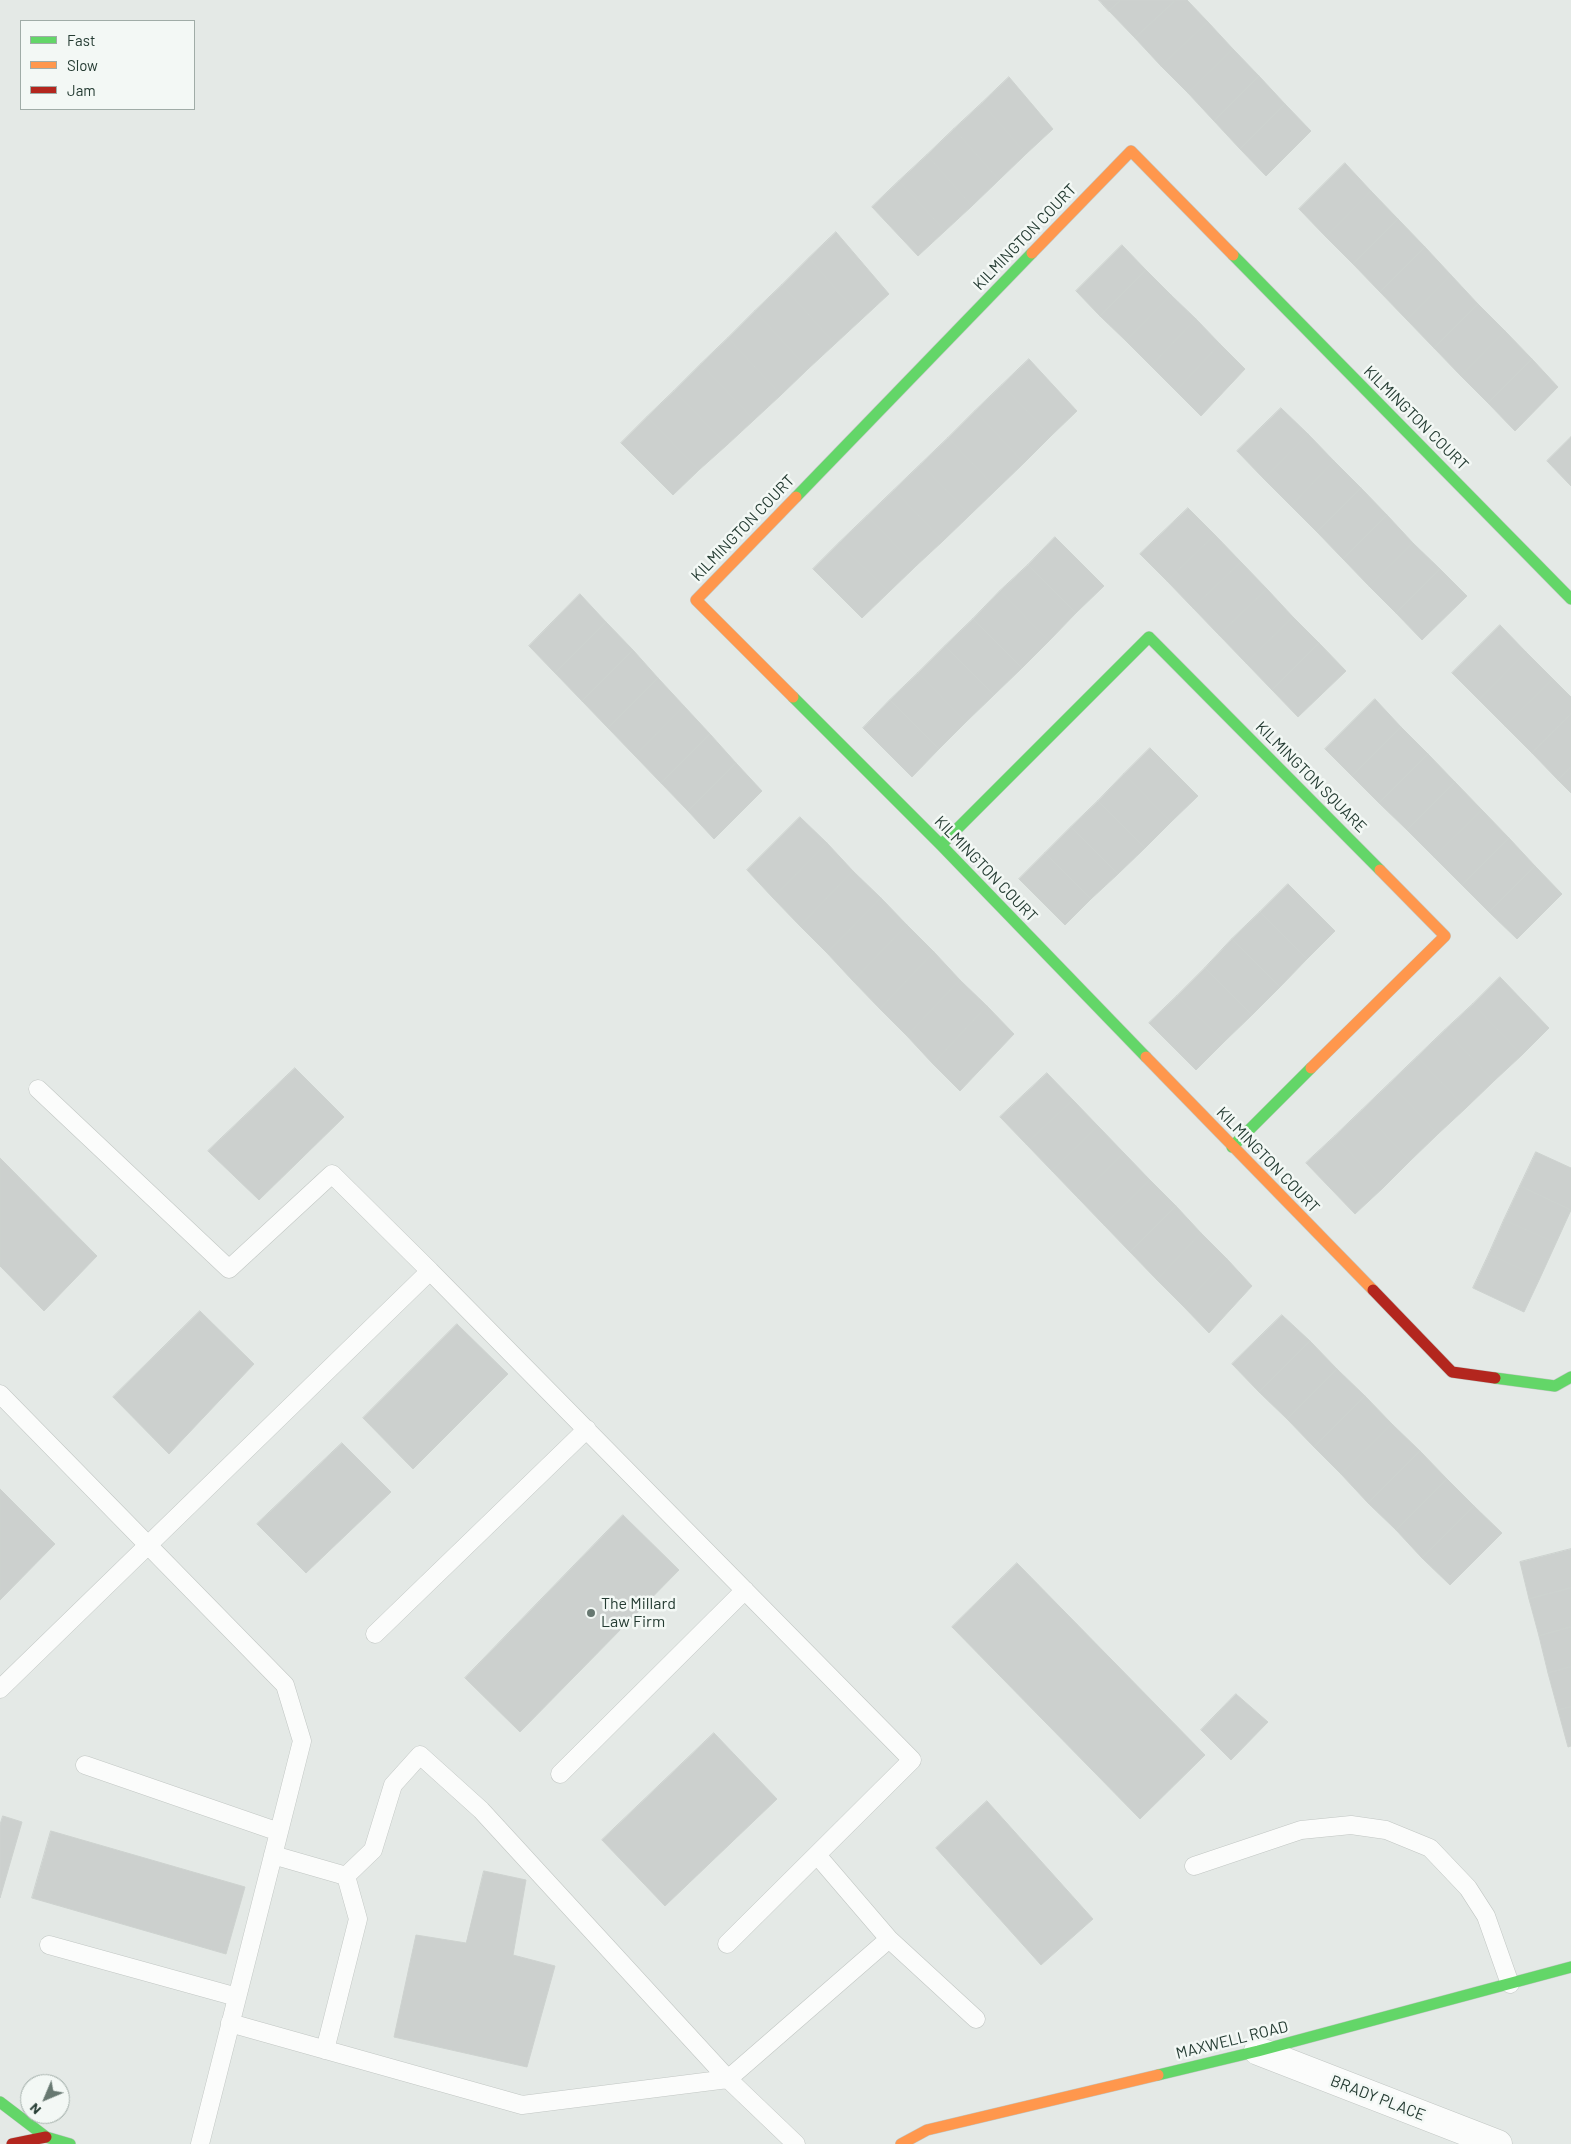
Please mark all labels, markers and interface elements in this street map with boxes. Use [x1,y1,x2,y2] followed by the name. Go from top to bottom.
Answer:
[20,20,195,110] legend
[67,31,95,49] text: Fast
[67,56,98,74] text: Slow
[67,81,96,99] text: Jam
[969,180,1081,294] street label: KILMINGTON COURT
[1360,362,1472,474] street label: KILMINGTON COURT
[687,471,799,585] street label: KILMINGTON COURT
[1251,717,1371,837] street label: KILMINGTON SQUARE
[930,812,1042,926] street label: KILMINGTON COURT
[1212,1103,1324,1217] street label: KILMINGTON COURT
[601,1594,676,1632] place label: The Millard Law Firm
[585,1607,597,1619] marker: The Millard Law Firm
[1174,2017,1290,2063] street label: MAXWELL ROAD
[1328,2071,1428,2125] street label: BRADY PLACE
[20,2074,70,2124] north arrow
[25,2100,44,2119] text: N

